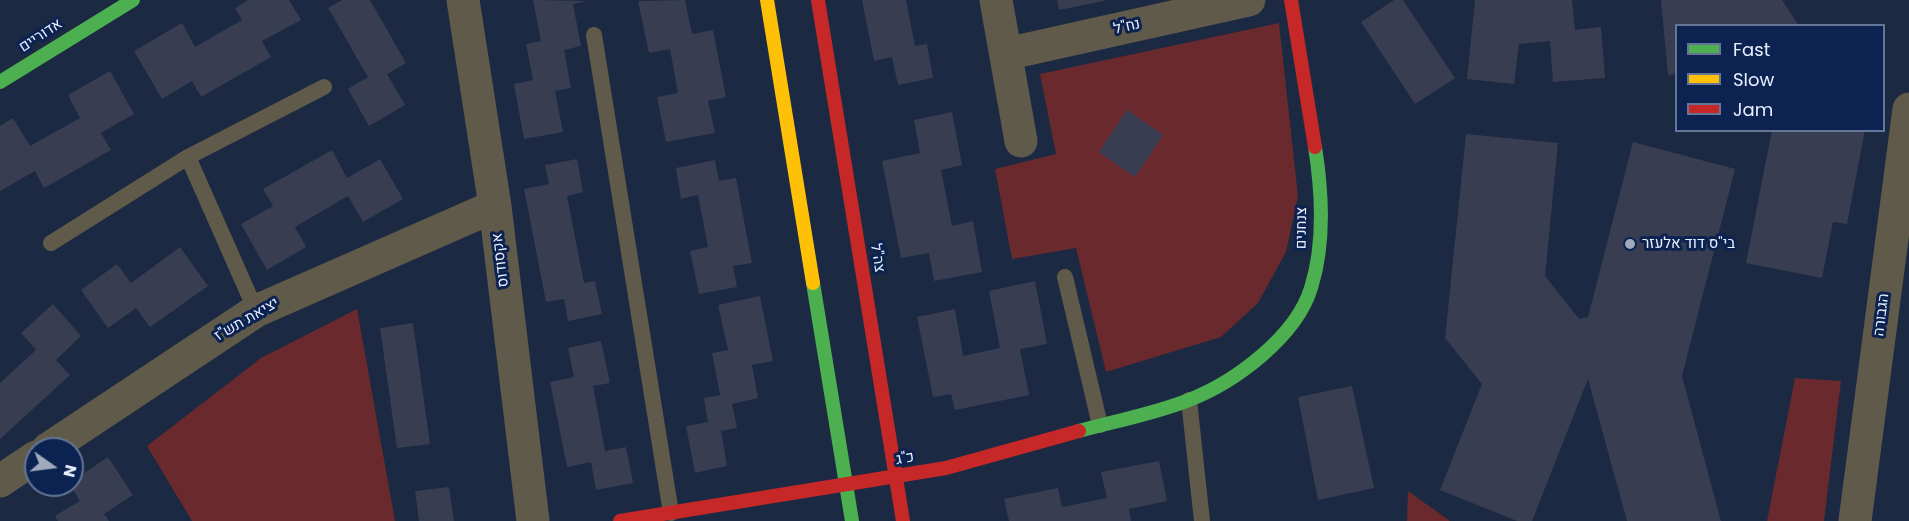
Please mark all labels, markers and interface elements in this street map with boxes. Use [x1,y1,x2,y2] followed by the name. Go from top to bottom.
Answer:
[16,15,66,57] street label: אדוריים
[1112,15,1142,39] street label: נח"ל
[1675,24,1885,132] legend
[1733,37,1770,62] text: Fast
[1733,67,1774,92] text: Slow
[1733,97,1773,122] text: Jam
[1293,207,1311,249] street label: צנחנים
[489,232,513,288] street label: אקסודוס
[1642,235,1735,253] place label: בי"ס דוד אלעזר
[1623,237,1637,251] marker: בי"ס דוד אלעזר
[866,242,888,274] street label: צה"ל
[1870,293,1894,337] street label: הגבורה
[212,294,282,346] street label: יציאת תש"ז
[24,437,84,497] north arrow
[894,449,916,469] street label: כ"ג
[57,462,83,480] text: N

